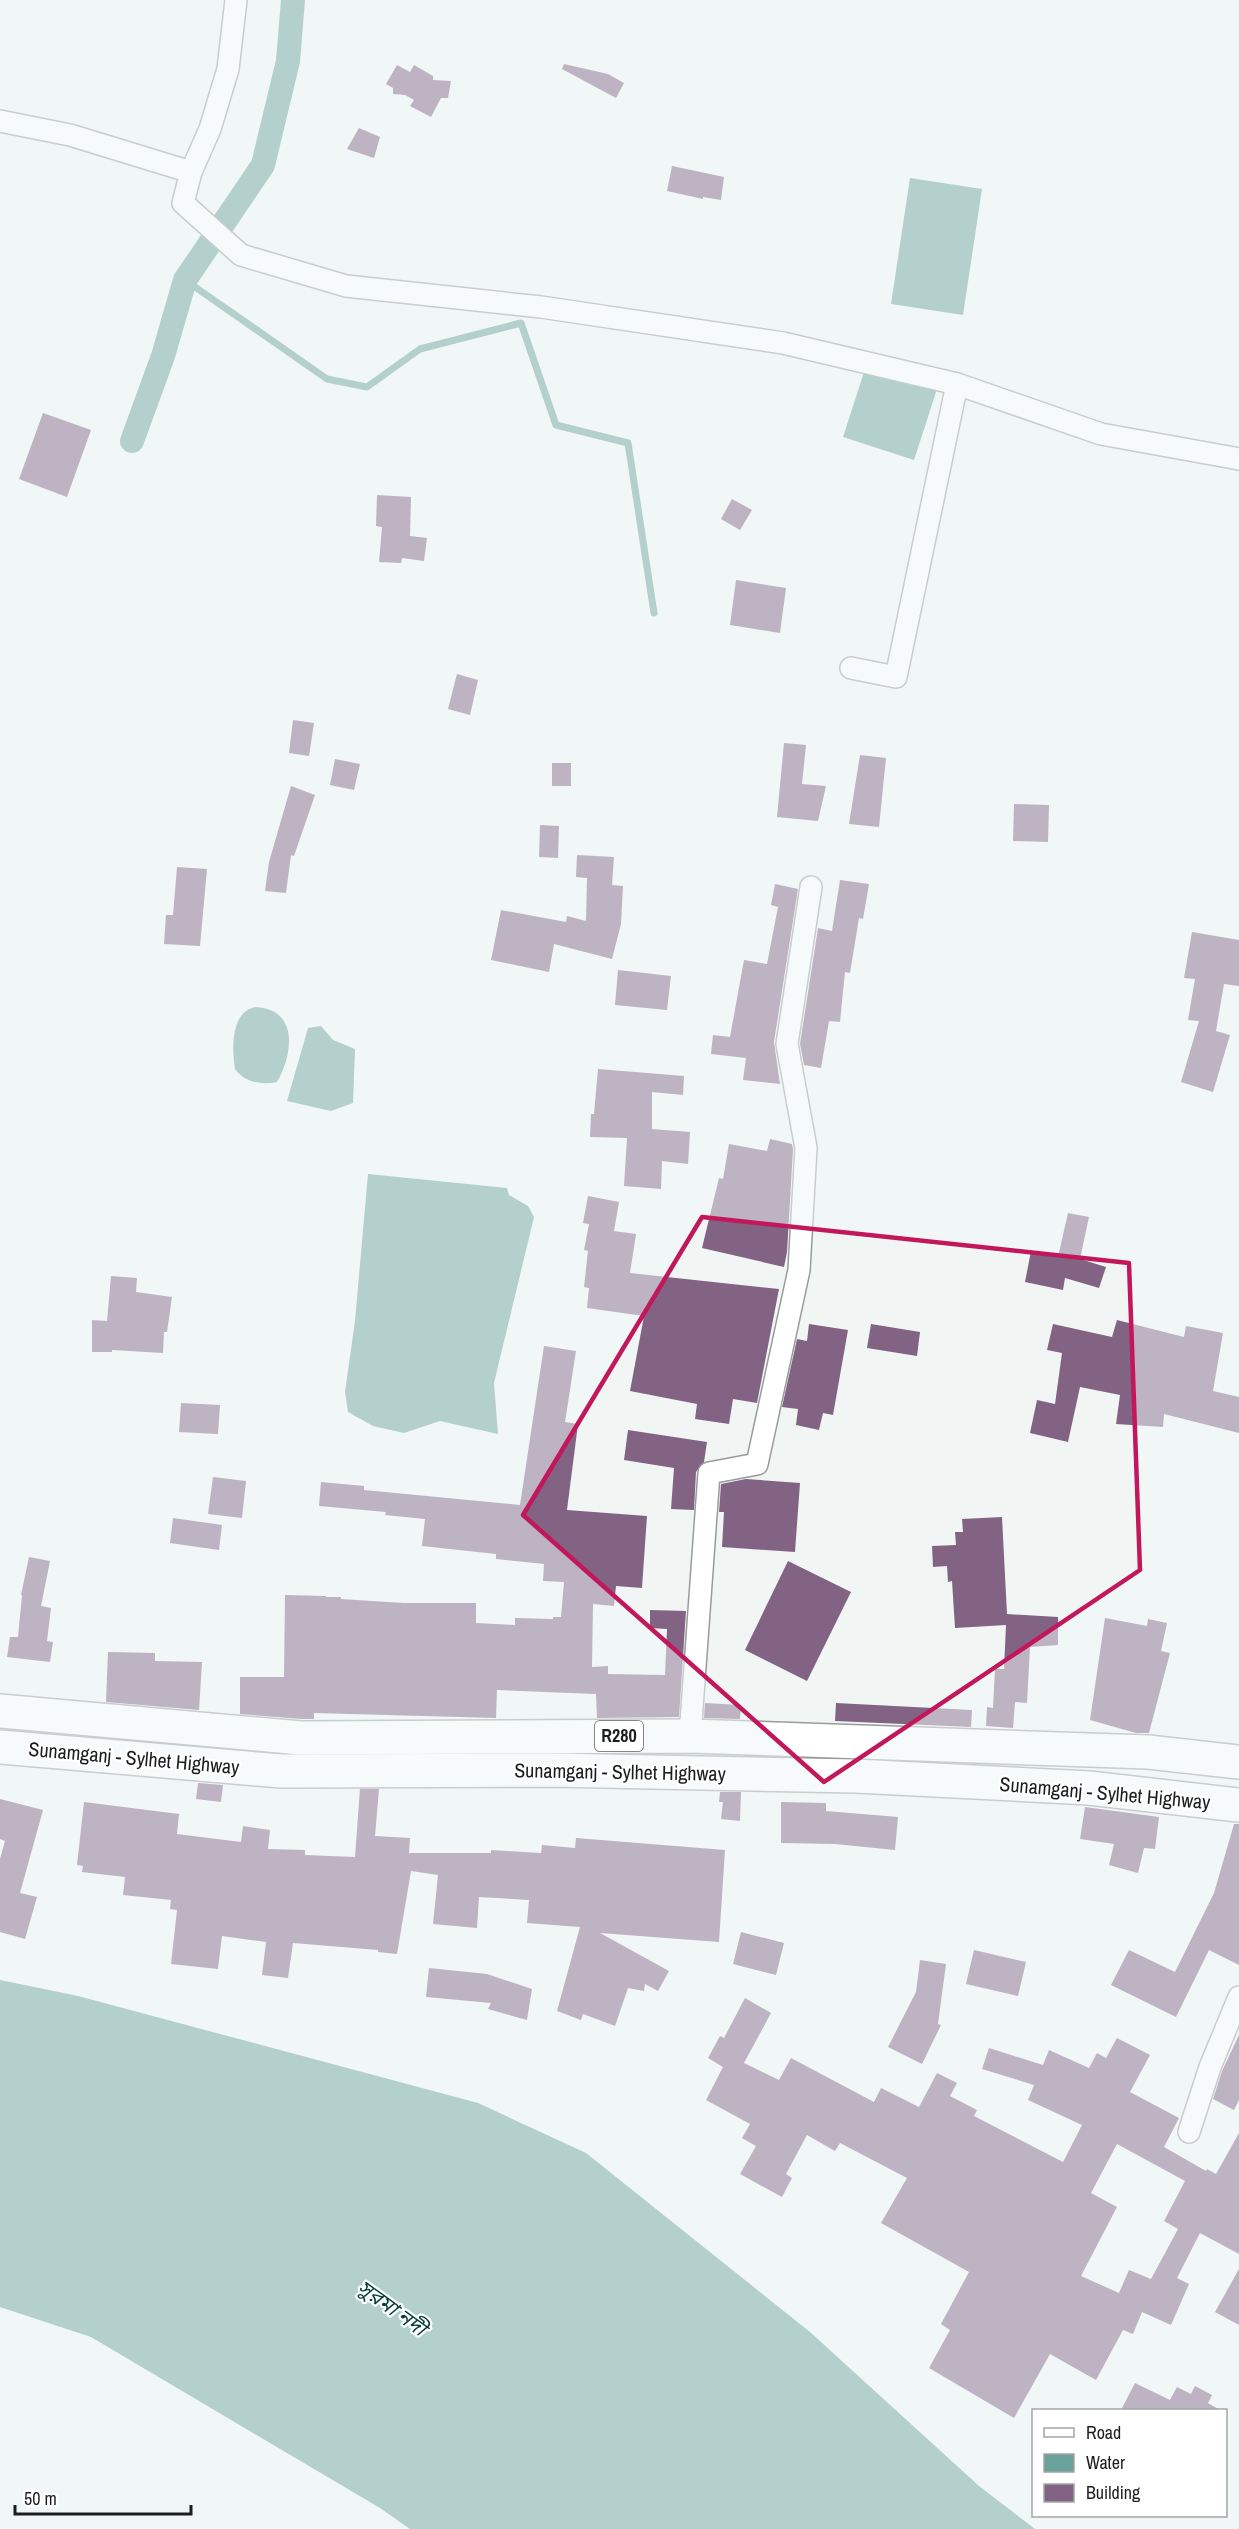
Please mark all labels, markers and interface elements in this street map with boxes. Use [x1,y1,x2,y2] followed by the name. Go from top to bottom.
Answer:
[595,1721,643,1751] road number: R280
[28,1735,241,1780] street label: Sunamganj - Sylhet Highway
[514,1756,727,1787] street label: Sunamganj - Sylhet Highway
[999,1770,1212,1815] street label: Sunamganj - Sylhet Highway
[352,2273,436,2345] water label: সুরমা নদী
[1032,2409,1227,2517] legend
[1086,2420,1121,2445] text: Road
[1086,2450,1125,2475] text: Water
[15,2478,190,2516] scale bar
[1086,2480,1141,2505] text: Building
[24,2486,57,2511] text: 50 m

